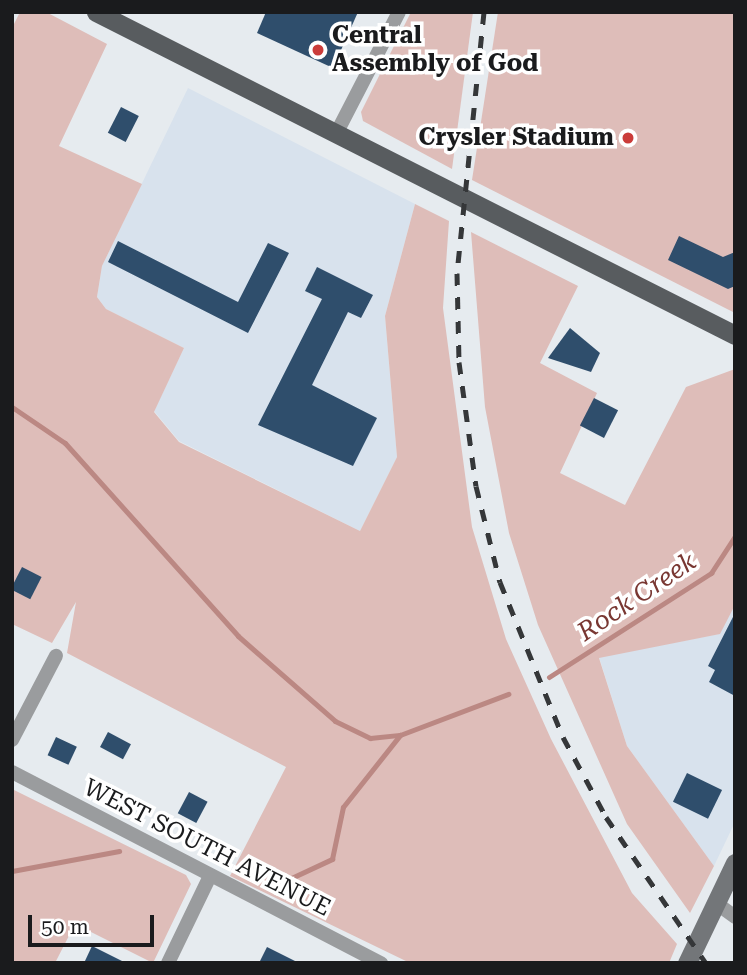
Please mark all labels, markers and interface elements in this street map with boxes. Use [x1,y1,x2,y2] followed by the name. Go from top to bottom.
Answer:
[332,22,538,78] place label: Central Assembly of God
[310,42,326,58] marker: Central Assembly of God
[418,124,614,152] place label: Crysler Stadium
[620,130,636,146] marker: Crysler Stadium
[572,546,702,648] water label: Rock Creek
[79,773,335,923] street label: WEST SOUTH AVENUE
[32,902,158,946] scale bar
[41,915,89,939] text: 50 m

